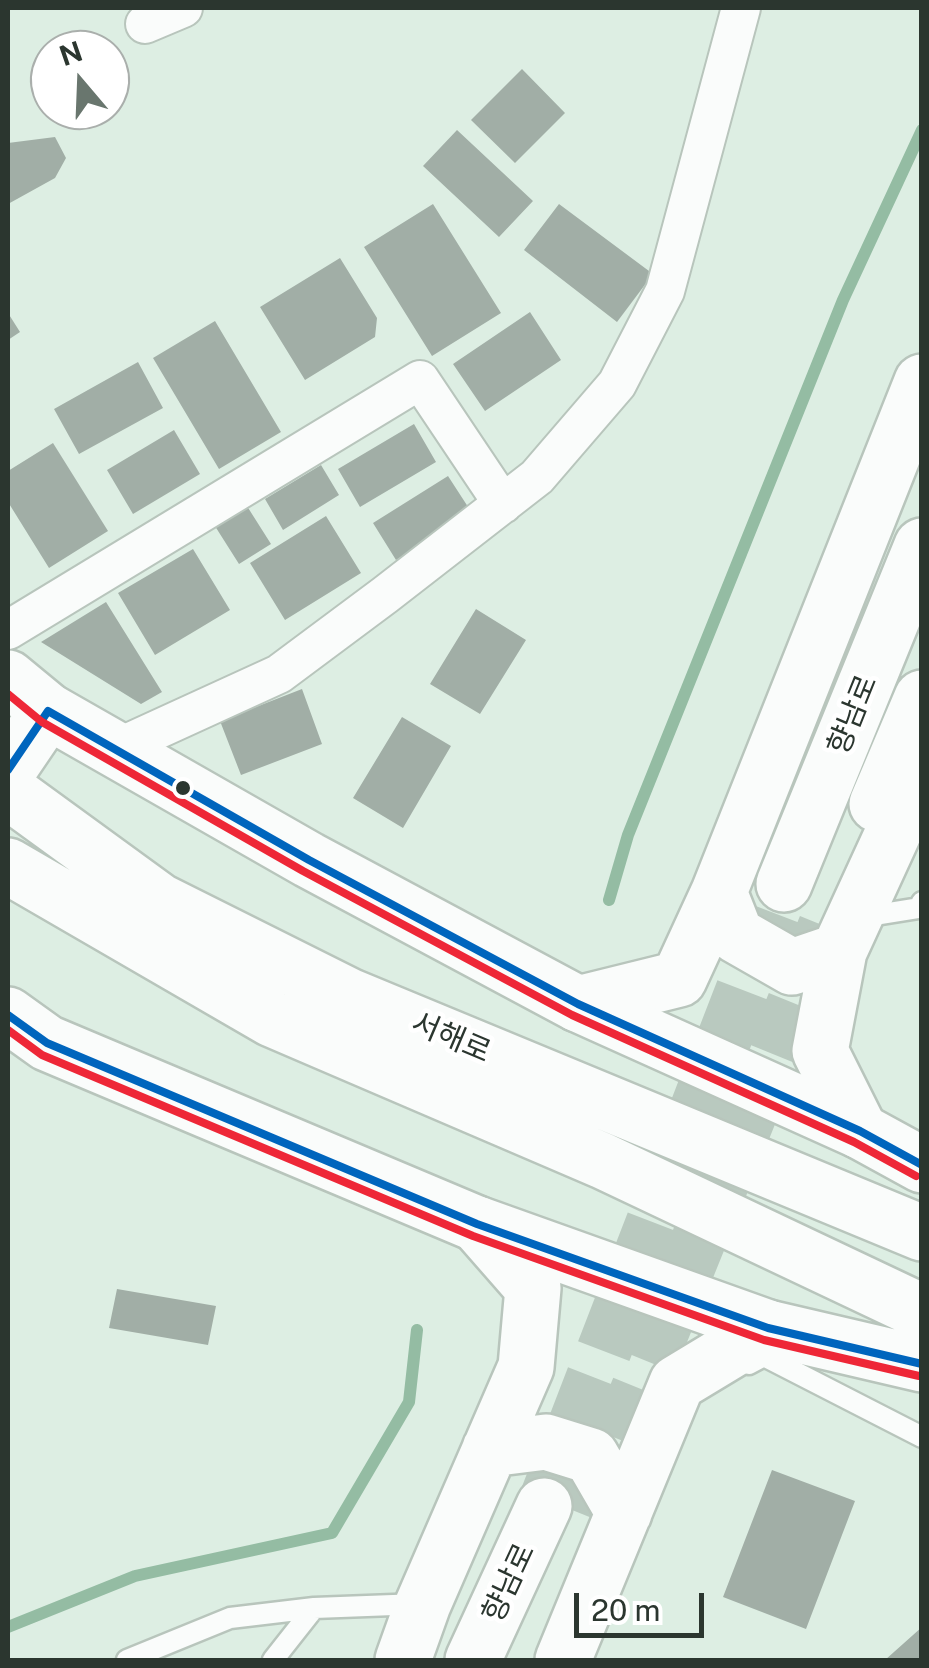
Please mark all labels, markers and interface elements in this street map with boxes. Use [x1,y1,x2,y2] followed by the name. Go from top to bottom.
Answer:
[30,30,130,130] north arrow
[55,34,86,72] text: N
[821,670,885,760] street label: 향남로
[173,778,193,798] unlabelled marker
[406,1005,496,1071] street label: 서해로
[475,1538,543,1628] street label: 향남로
[579,1573,709,1635] scale bar
[591,1592,660,1628] text: 20 m

